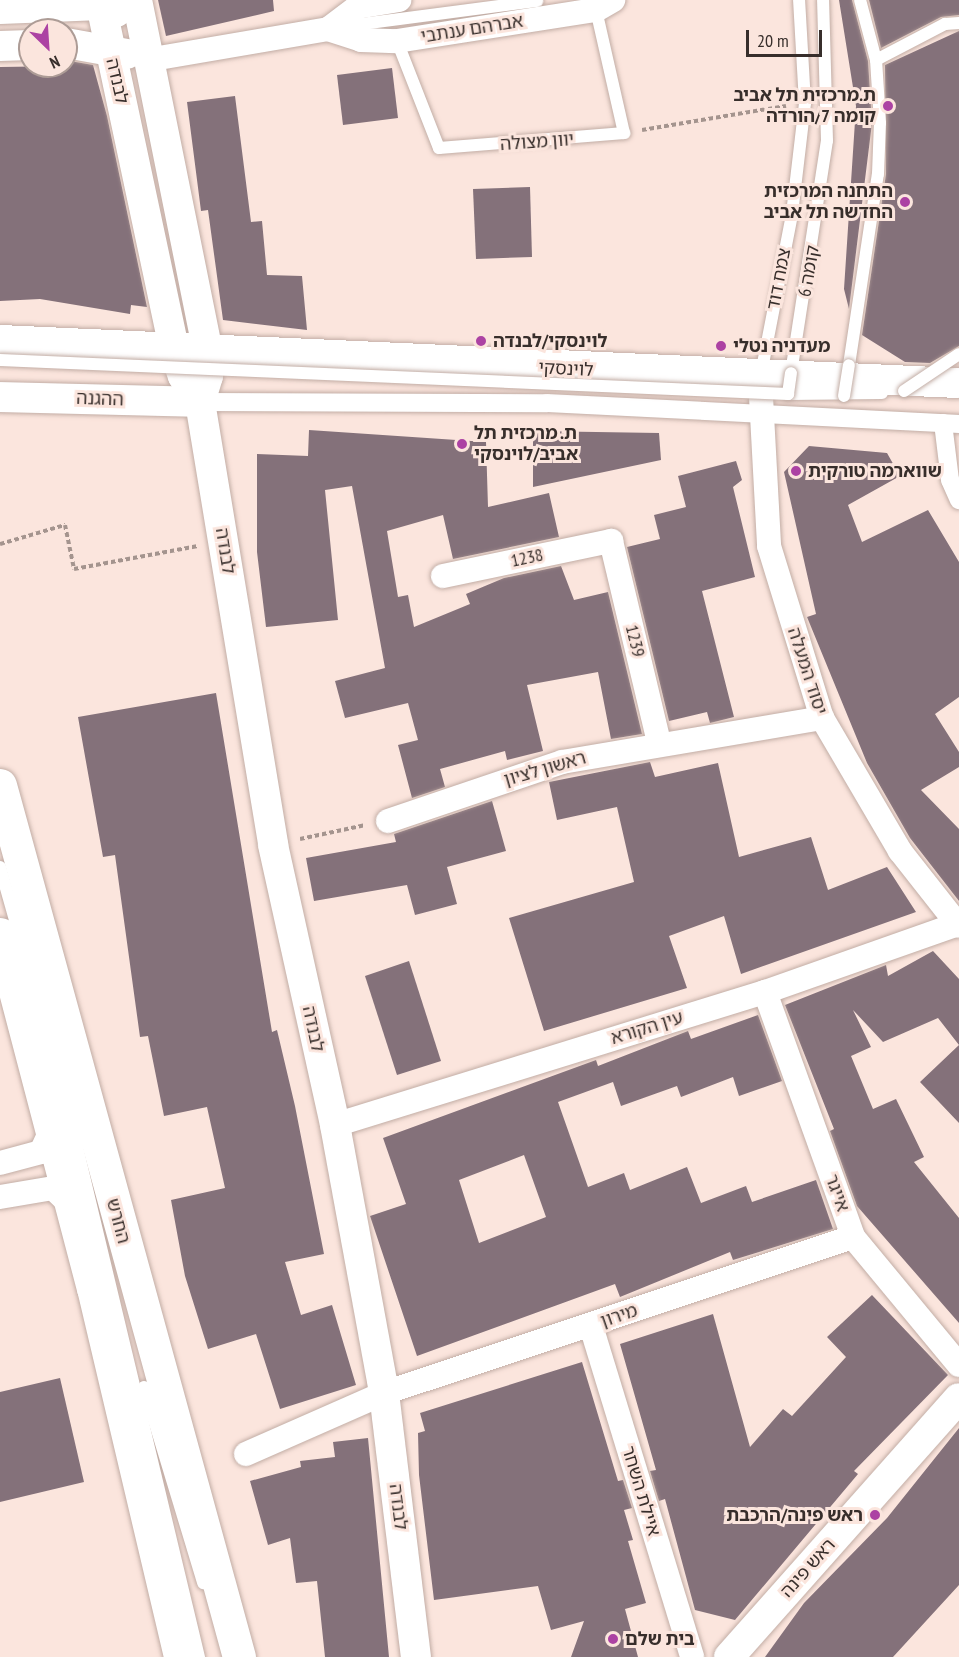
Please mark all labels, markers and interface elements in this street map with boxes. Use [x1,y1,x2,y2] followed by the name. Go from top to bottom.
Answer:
[419,10,525,48] street label: אברהם ענתבי
[18,18,78,78] north arrow
[749,18,826,56] scale bar
[757,29,789,52] text: 20 m
[47,52,63,73] text: N
[101,56,133,106] street label: לבנדה
[733,85,876,128] place label: ת.מרכזית תל אביב קומה 7/הורדה
[881,99,895,113] marker: ת.מרכזית תל אביב קומה 7/הורדה
[499,129,575,155] street label: יוון מצולה
[764,181,893,224] place label: התחנה המרכזית החדשה תל אביב
[898,195,912,209] marker: התחנה המרכזית החדשה תל אביב
[794,244,824,298] street label: קומה 6
[762,246,796,312] street label: צמח דוד
[493,330,608,352] place label: לוינסקי/לבנדה
[474,334,488,348] marker: לוינסקי/לבנדה
[733,335,830,357] place label: מעדניה נטלי
[714,339,728,353] marker: מעדניה נטלי
[538,357,594,381] street label: לוינסקי
[76,387,124,411] street label: ההגנה
[474,423,578,466] place label: ת. מרכזית תל אביב/לוינסקי
[455,437,469,451] marker: ת. מרכזית תל אביב/לוינסקי
[808,460,942,482] place label: שווארמה טורקית
[789,464,803,478] marker: שווארמה טורקית
[211,526,239,576] street label: לבנדה
[509,544,545,572] street label: 1238
[621,623,649,659] street label: 1239
[783,625,831,717] street label: יסוד המעלה
[501,747,589,791] street label: ראשון לציון
[298,1004,328,1054] street label: לבנדה
[608,1007,686,1049] street label: עין הקורא
[820,1172,854,1214] street label: אייגר
[102,1196,134,1246] street label: החרש
[598,1300,640,1332] street label: מירון
[617,1443,665,1539] street label: איילת השחר
[384,1483,412,1531] street label: לבנדה
[726,1504,863,1526] place label: ראש פינה/הרכבת
[868,1508,882,1522] marker: ראש פינה/הרכבת
[776,1534,840,1602] street label: ראש פינה
[625,1628,695,1650] place label: בית שלם
[606,1632,620,1646] marker: בית שלם

